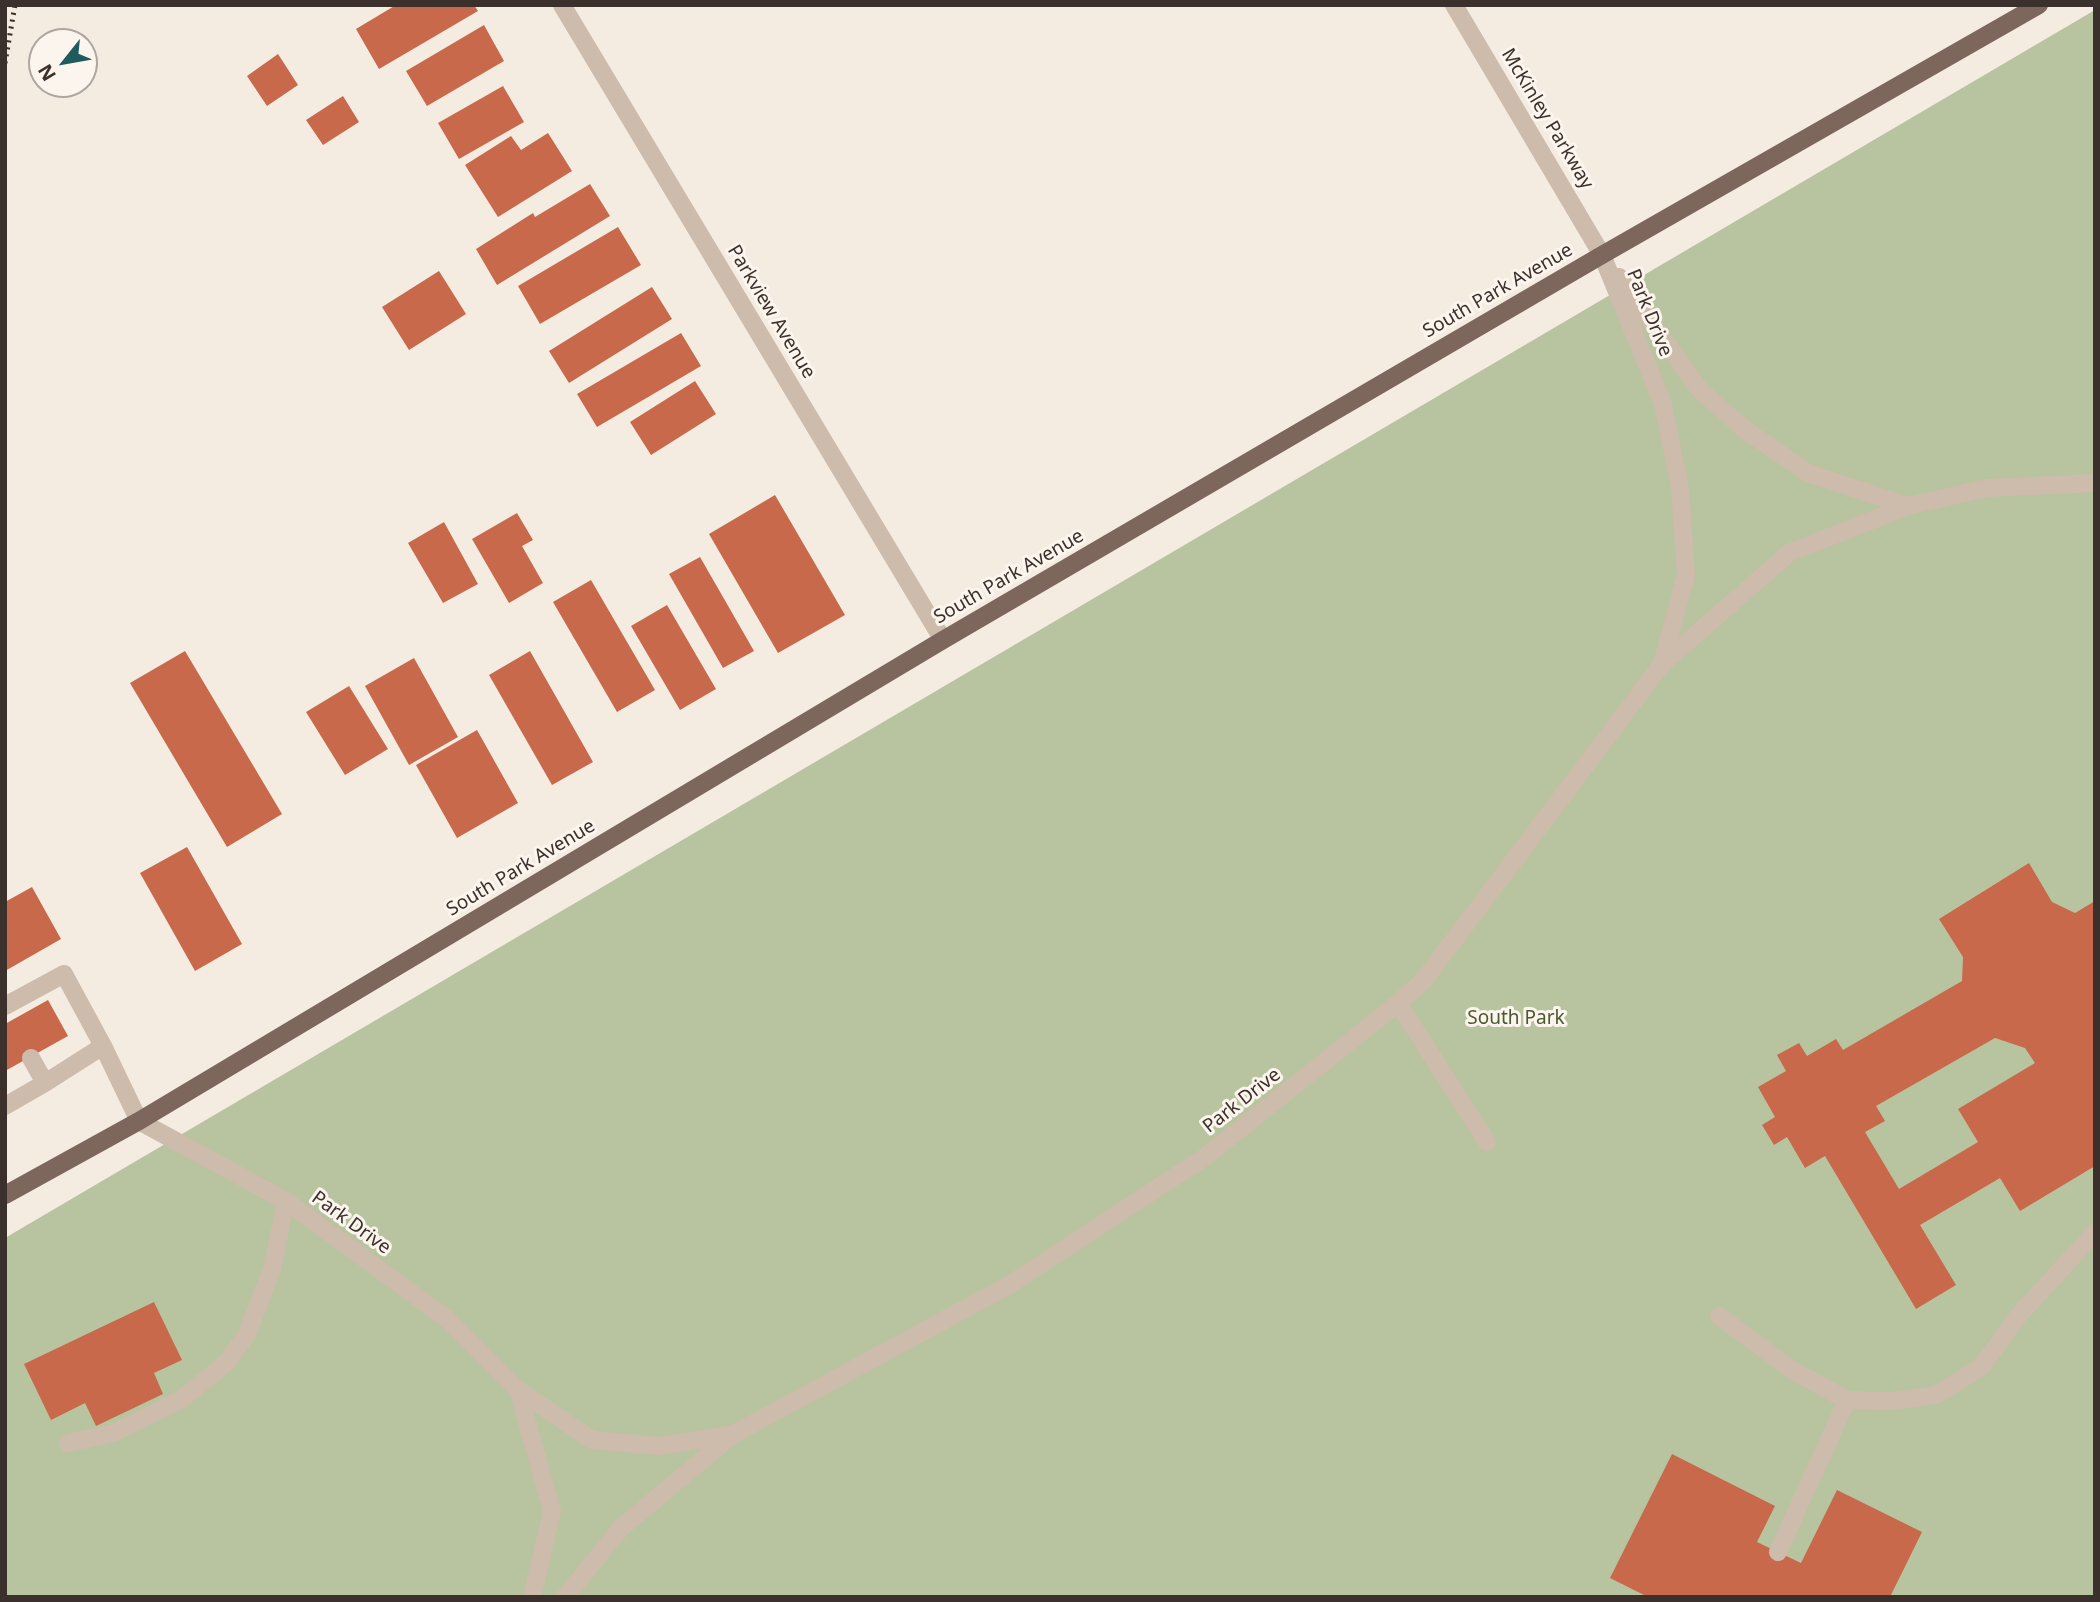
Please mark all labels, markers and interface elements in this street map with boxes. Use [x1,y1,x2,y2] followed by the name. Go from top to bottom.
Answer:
[28,28,98,98] north arrow
[1496,45,1598,193] street label: McKinley Parkway
[32,59,62,86] text: N
[1419,239,1577,343] street label: South Park Avenue
[722,241,820,383] street label: Parkview Avenue
[1621,266,1677,360] street label: Park Drive
[930,525,1088,629] street label: South Park Avenue
[443,815,599,921] street label: South Park Avenue
[1467,1008,1565,1030] park label: South Park
[1199,1064,1285,1138] street label: Park Drive
[307,1187,395,1259] street label: Park Drive

